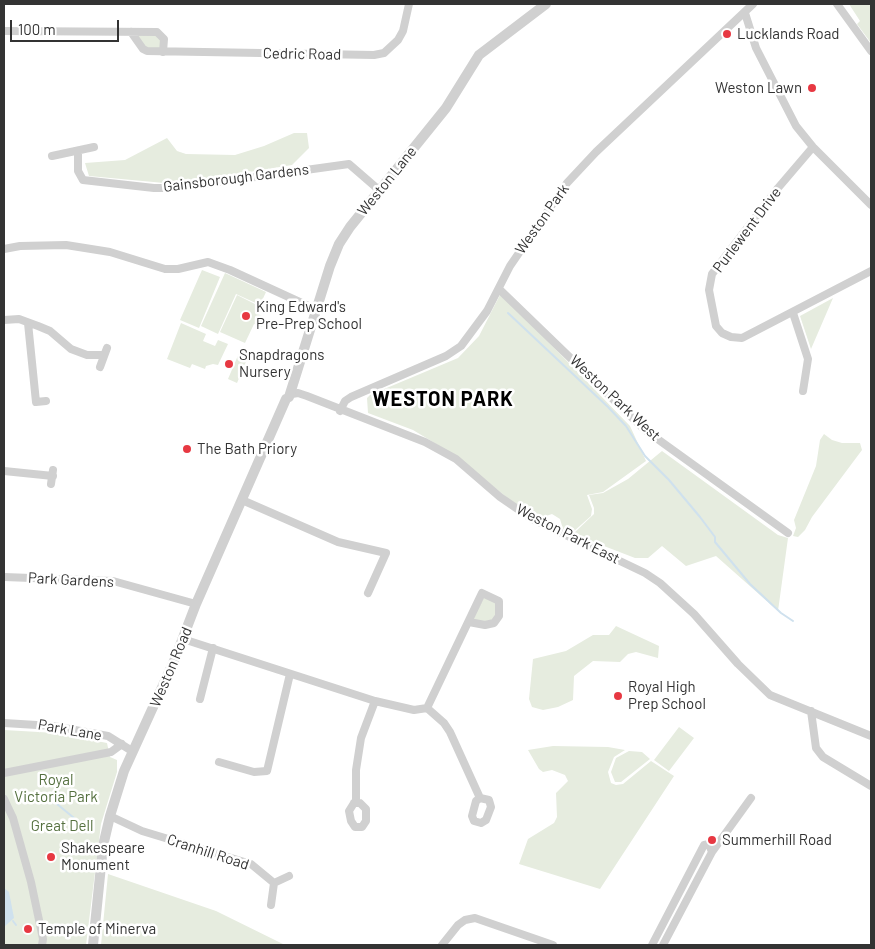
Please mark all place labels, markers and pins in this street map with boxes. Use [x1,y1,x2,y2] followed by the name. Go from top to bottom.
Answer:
[737,25,840,43] place label: Lucklands Road
[721,28,733,40] marker: Lucklands Road
[715,79,802,97] place label: Weston Lawn
[806,82,818,94] marker: Weston Lawn
[256,298,362,333] place label: King Edward's Pre-Prep School
[240,310,252,322] marker: King Edward's Pre-Prep School
[239,346,324,381] place label: Snapdragons Nursery
[223,358,235,370] marker: Snapdragons Nursery
[197,440,297,458] place label: The Bath Priory
[181,443,193,455] marker: The Bath Priory
[628,678,706,713] place label: Royal High Prep School
[612,690,624,702] marker: Royal High Prep School
[722,831,832,849] place label: Summerhill Road
[706,834,718,846] marker: Summerhill Road
[61,839,145,874] place label: Shakespeare Monument
[45,851,57,863] marker: Shakespeare Monument
[38,920,156,938] place label: Temple of Minerva
[22,923,34,935] marker: Temple of Minerva

